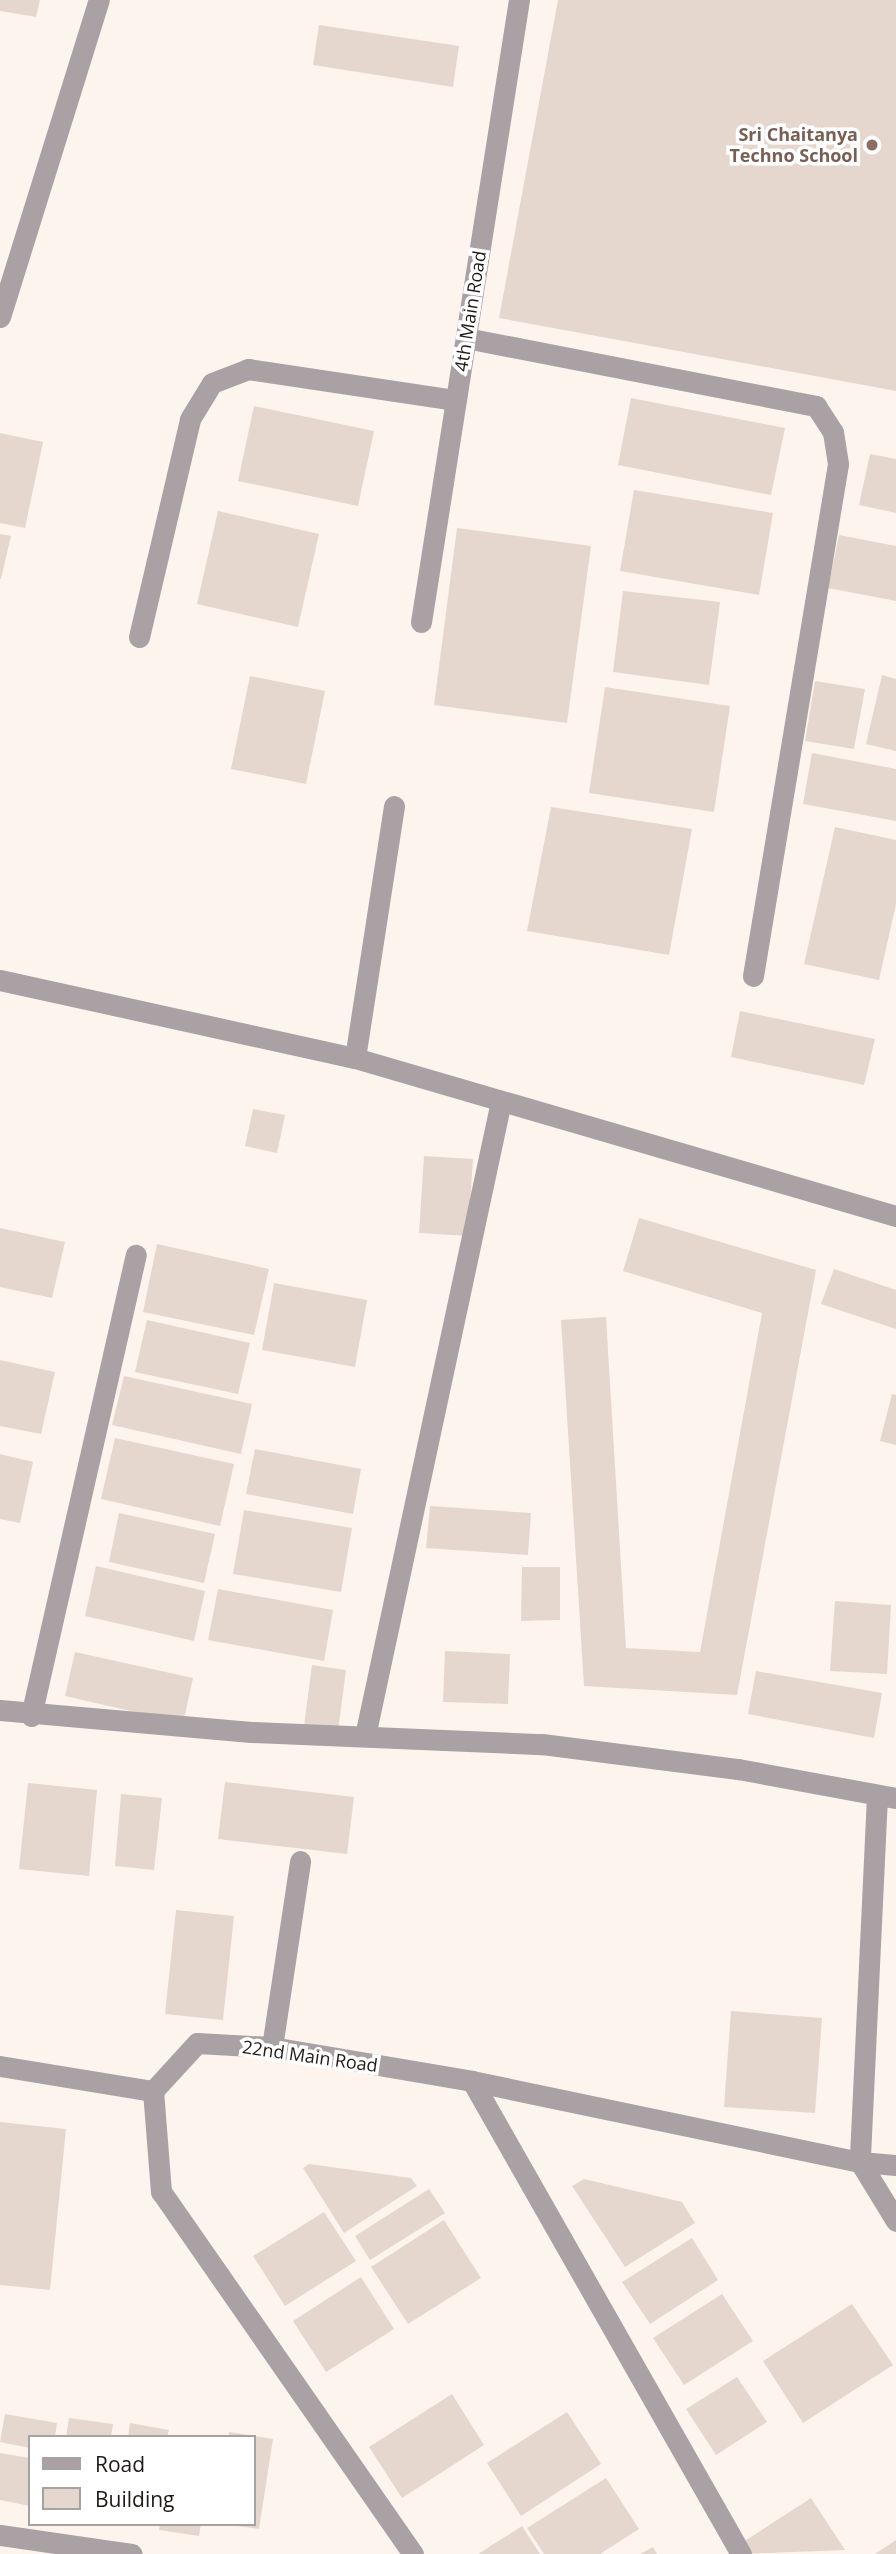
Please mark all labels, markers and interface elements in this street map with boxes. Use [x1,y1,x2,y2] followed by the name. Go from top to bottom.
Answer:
[729,124,858,166] place label: Sri Chaitanya Techno School
[864,137,880,153] marker: Sri Chaitanya Techno School
[450,249,490,373] street label: 4th Main Road
[241,2036,379,2076] street label: 22nd Main Road
[28,2435,256,2526] legend
[95,2450,145,2478] text: Road
[95,2485,174,2513] text: Building

